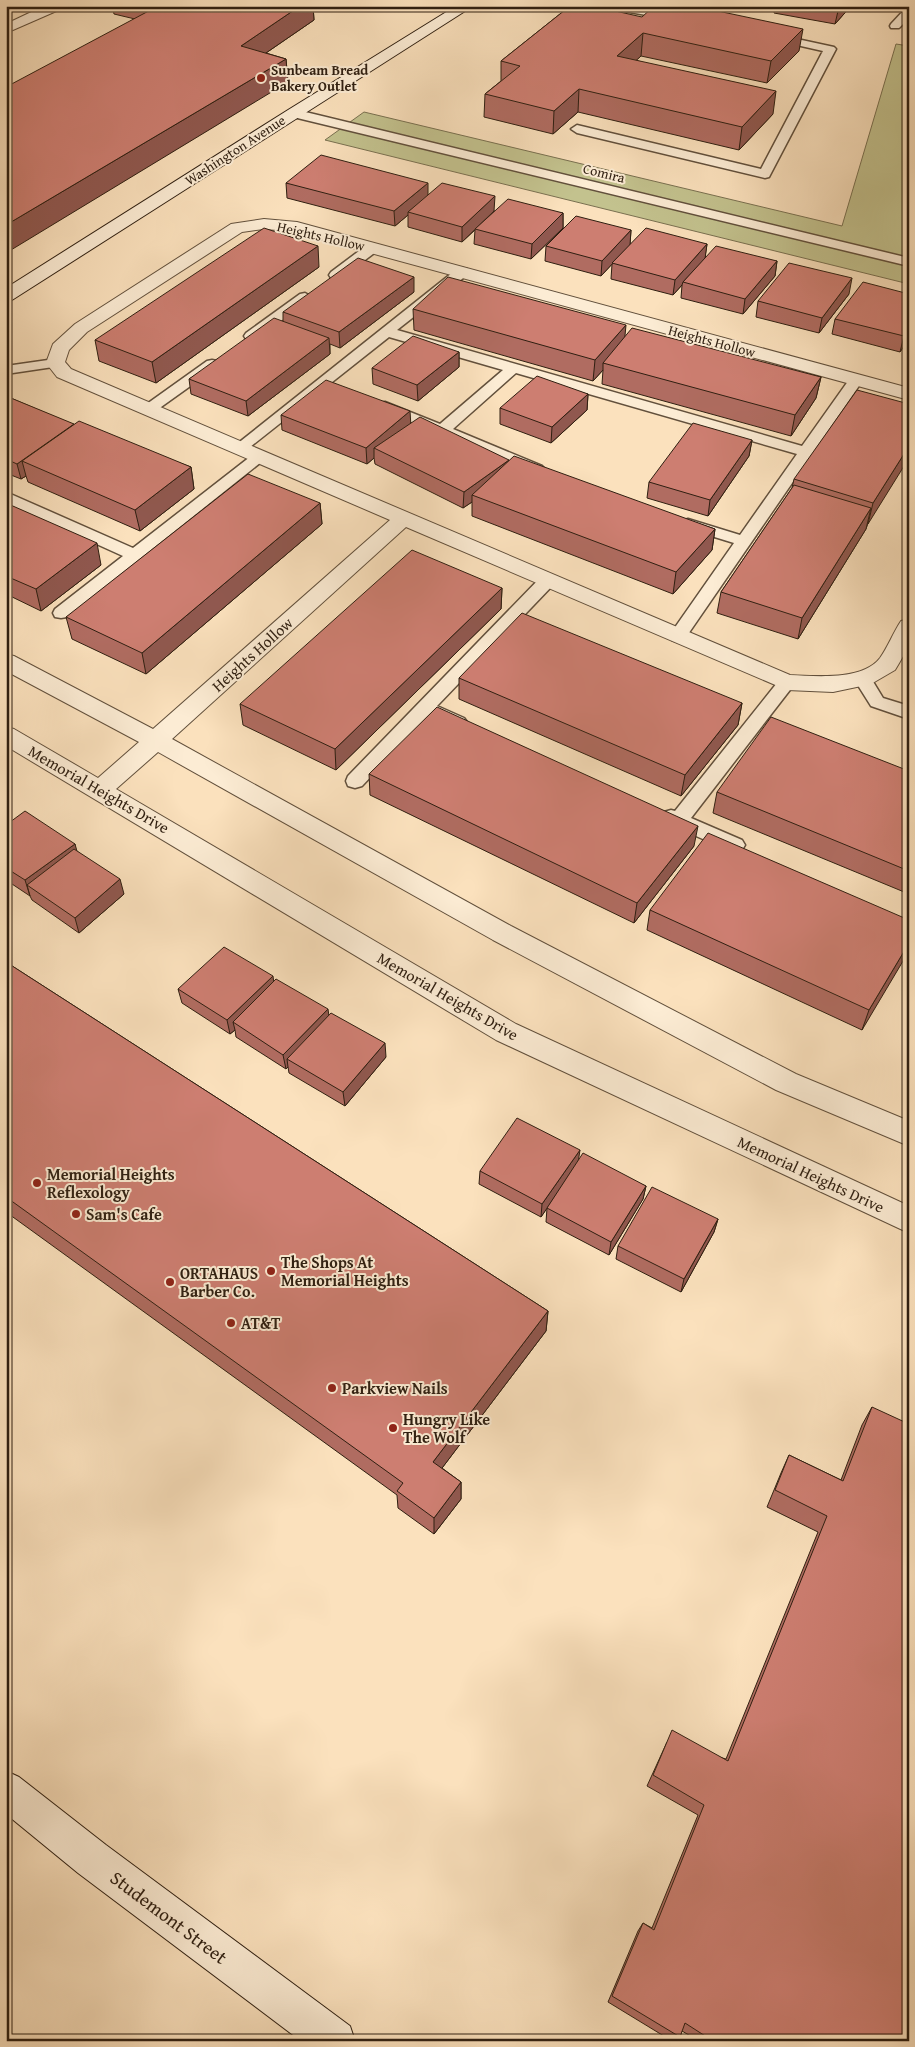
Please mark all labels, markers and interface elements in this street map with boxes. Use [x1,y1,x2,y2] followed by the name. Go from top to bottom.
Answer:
[271,60,368,96] place label: Sunbeam Bread Bakery Outlet
[255,72,267,84] marker: Sunbeam Bread Bakery Outlet
[181,110,290,190] street label: Washington Avenue
[581,158,627,188] street label: Comira
[275,216,367,256] street label: Heights Hollow
[666,320,758,362] street label: Heights Hollow
[206,610,298,697] street label: Heights Hollow
[24,739,174,839] street label: Memorial Heights Drive
[373,946,523,1046] street label: Memorial Heights Drive
[734,1129,888,1219] street label: Memorial Heights Drive
[47,1162,175,1204] place label: Memorial Heights Reflexology
[31,1177,43,1189] marker: Memorial Heights Reflexology
[86,1202,162,1226] place label: Sam's Cafe
[70,1208,82,1220] marker: Sam's Cafe
[281,1250,409,1292] place label: The Shops At Memorial Heights
[180,1261,258,1303] place label: ORTAHAUS Barber Co.
[265,1265,277,1277] marker: The Shops At Memorial Heights
[164,1276,176,1288] marker: ORTAHAUS Barber Co.
[241,1311,281,1335] place label: AT&T
[225,1317,237,1329] marker: AT&T
[342,1376,448,1400] place label: Parkview Nails
[326,1382,338,1394] marker: Parkview Nails
[403,1407,490,1449] place label: Hungry Like The Wolf
[387,1422,399,1434] marker: Hungry Like The Wolf
[105,1864,234,1971] street label: Studemont Street

